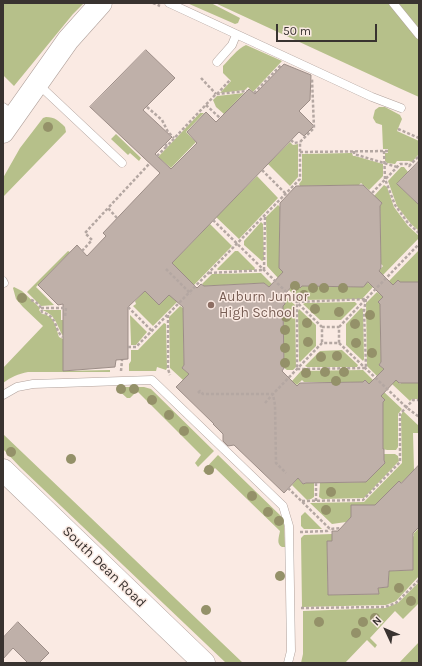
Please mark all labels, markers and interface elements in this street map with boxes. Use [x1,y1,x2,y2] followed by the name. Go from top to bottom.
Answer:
[278,16,379,42] scale bar
[283,24,311,38] text: 50 m
[219,289,309,322] place label: Auburn Junior High School
[206,300,216,310] marker: Auburn Junior High School
[59,523,149,611] street label: South Dean Road
[366,610,406,650] north arrow
[370,614,384,629] text: N

